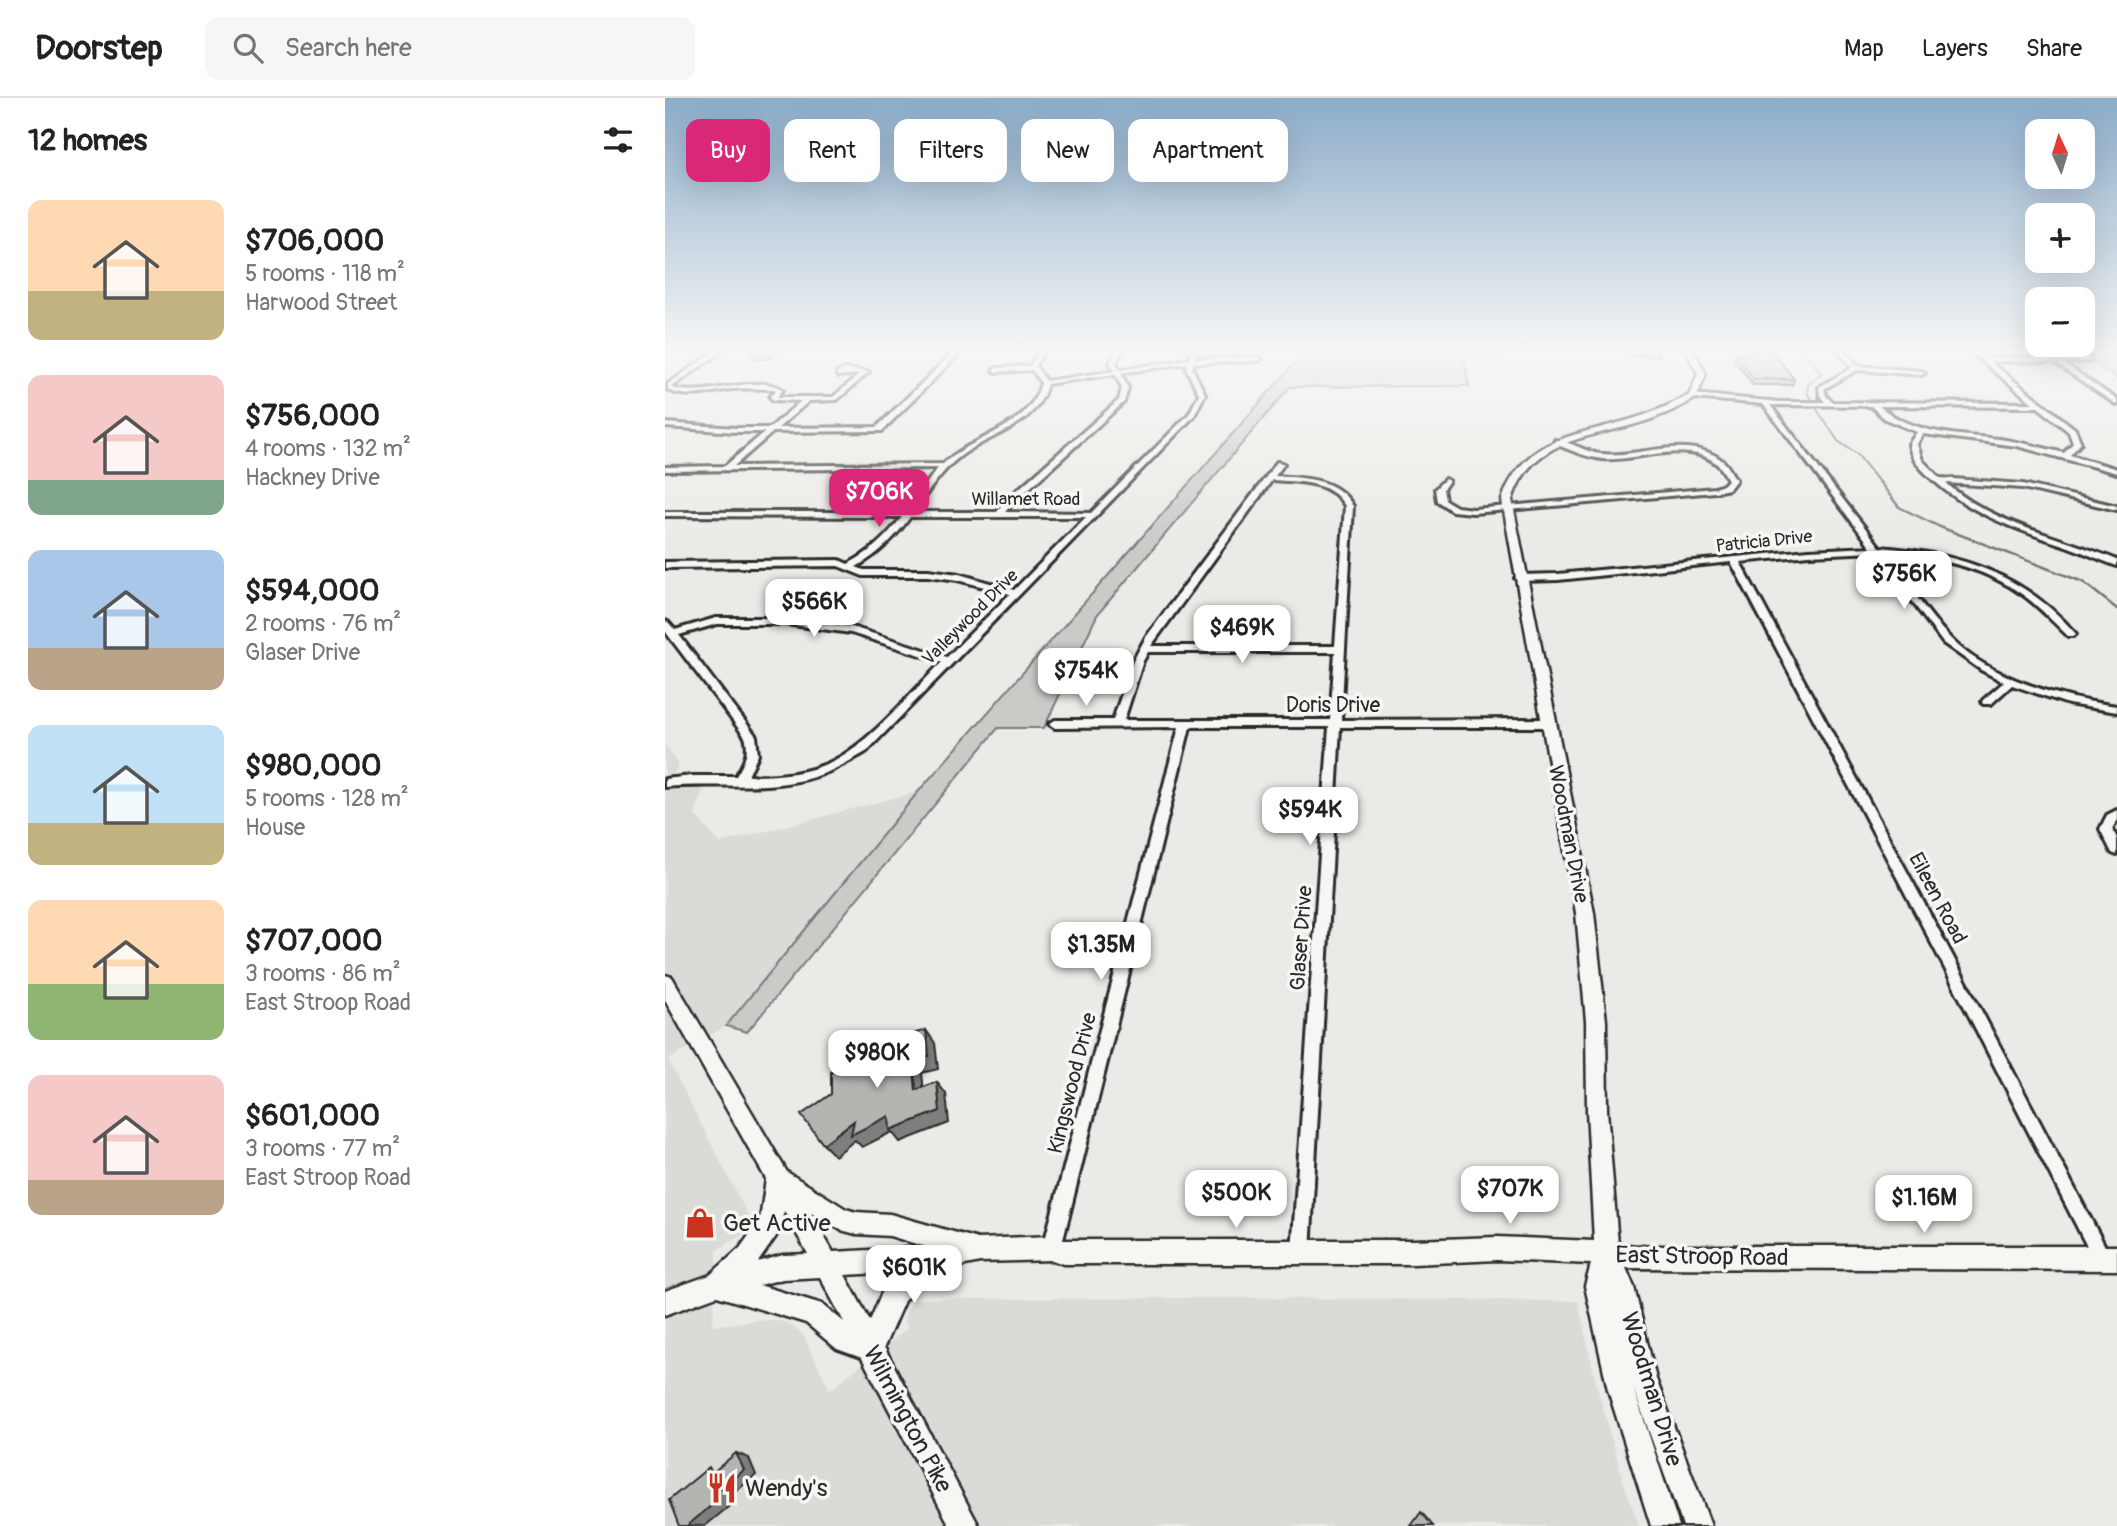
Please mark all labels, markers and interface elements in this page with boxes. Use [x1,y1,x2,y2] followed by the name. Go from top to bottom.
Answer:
[205,17,695,80] search box
[35,28,163,69] text: Doorstep
[229,29,267,67] icon: search
[285,32,412,64] text: Search here
[1844,34,1884,63] text: Map
[1922,34,1988,63] text: Layers
[2026,34,2082,63] text: Share
[686,119,770,182] chip: Buy
[784,119,880,182] chip: Rent
[894,119,1007,182] chip: Filters
[1021,119,1114,182] chip: New
[1128,119,1288,182] chip: Apartment
[2025,119,2095,189] north arrow
[2025,119,2095,357] map controls
[599,121,637,159] icon: filters
[28,122,147,159] text: 12 homes
[2025,203,2095,273] button: +
[245,222,384,259] text: $706,000
[84,228,168,312] icon: home
[245,259,405,288] text: 5 rooms · 118 m²
[2025,287,2095,357] button: −
[245,288,397,317] text: Harwood Street
[245,397,380,434] text: $756,000
[84,403,168,487] icon: home
[245,434,411,463] text: 4 rooms · 132 m²
[245,463,380,492] text: Hackney Drive
[830,470,928,529] pin: $706K
[845,477,913,506] text: $706K
[972,488,1080,511] street label: Willamet Road
[1715,525,1814,558] street label: Patricia Drive
[1855,552,1953,611] pin: $756K
[1872,559,1936,588] text: $756K
[917,564,1023,670] street label: Valleywood Drive
[245,572,379,609] text: $594,000
[84,578,168,662] icon: home
[765,580,863,639] pin: $566K
[781,587,847,616] text: $566K
[1193,606,1291,665] pin: $469K
[245,609,401,638] text: 2 rooms · 76 m²
[1210,613,1274,642] text: $469K
[245,638,360,667] text: Glaser Drive
[1037,648,1135,708] pin: $754K
[1054,656,1118,685] text: $754K
[1286,692,1381,719] street label: Doris Drive
[245,747,381,784] text: $980,000
[84,753,168,837] icon: home
[1542,763,1595,906] street label: Woodman Drive
[245,784,409,813] text: 5 rooms · 128 m²
[1261,788,1359,847] pin: $594K
[1278,795,1342,824] text: $594K
[245,813,305,842] text: House
[1902,848,1973,949] street label: Eileen Road
[1284,884,1319,991] street label: Glaser Drive
[245,922,383,959] text: $707,000
[1044,922,1158,982] pin: $1.35M
[84,928,168,1012] icon: home
[1067,930,1135,959] text: $1.35M
[245,959,401,988] text: 3 rooms · 86 m²
[245,988,411,1017] text: East Stroop Road
[1042,1009,1103,1156] street label: Kingswood Drive
[828,1030,926,1090] pin: $980K
[844,1038,910,1067] text: $980K
[245,1097,380,1134] text: $601,000
[84,1103,168,1187] icon: home
[245,1134,400,1163] text: 3 rooms · 77 m²
[245,1163,411,1192] text: East Stroop Road
[1461,1166,1559,1226] pin: $707K
[1187,1170,1285,1230] pin: $500K
[1477,1174,1543,1203] text: $707K
[1867,1176,1981,1235] pin: $1.16M
[1201,1178,1271,1207] text: $500K
[1891,1183,1957,1212] text: $1.16M
[683,1206,717,1240] shop icon: Get Active
[723,1209,831,1238] place label: Get Active
[1615,1240,1789,1273] street label: East Stroop Road
[865,1246,963,1305] pin: $601K
[882,1253,946,1282] text: $601K
[1614,1308,1689,1470] street label: Woodman Drive
[857,1341,958,1498] street label: Wilmington Pike
[705,1471,739,1505] restaurant icon: Wendy's
[745,1474,828,1503] place label: Wendy's

